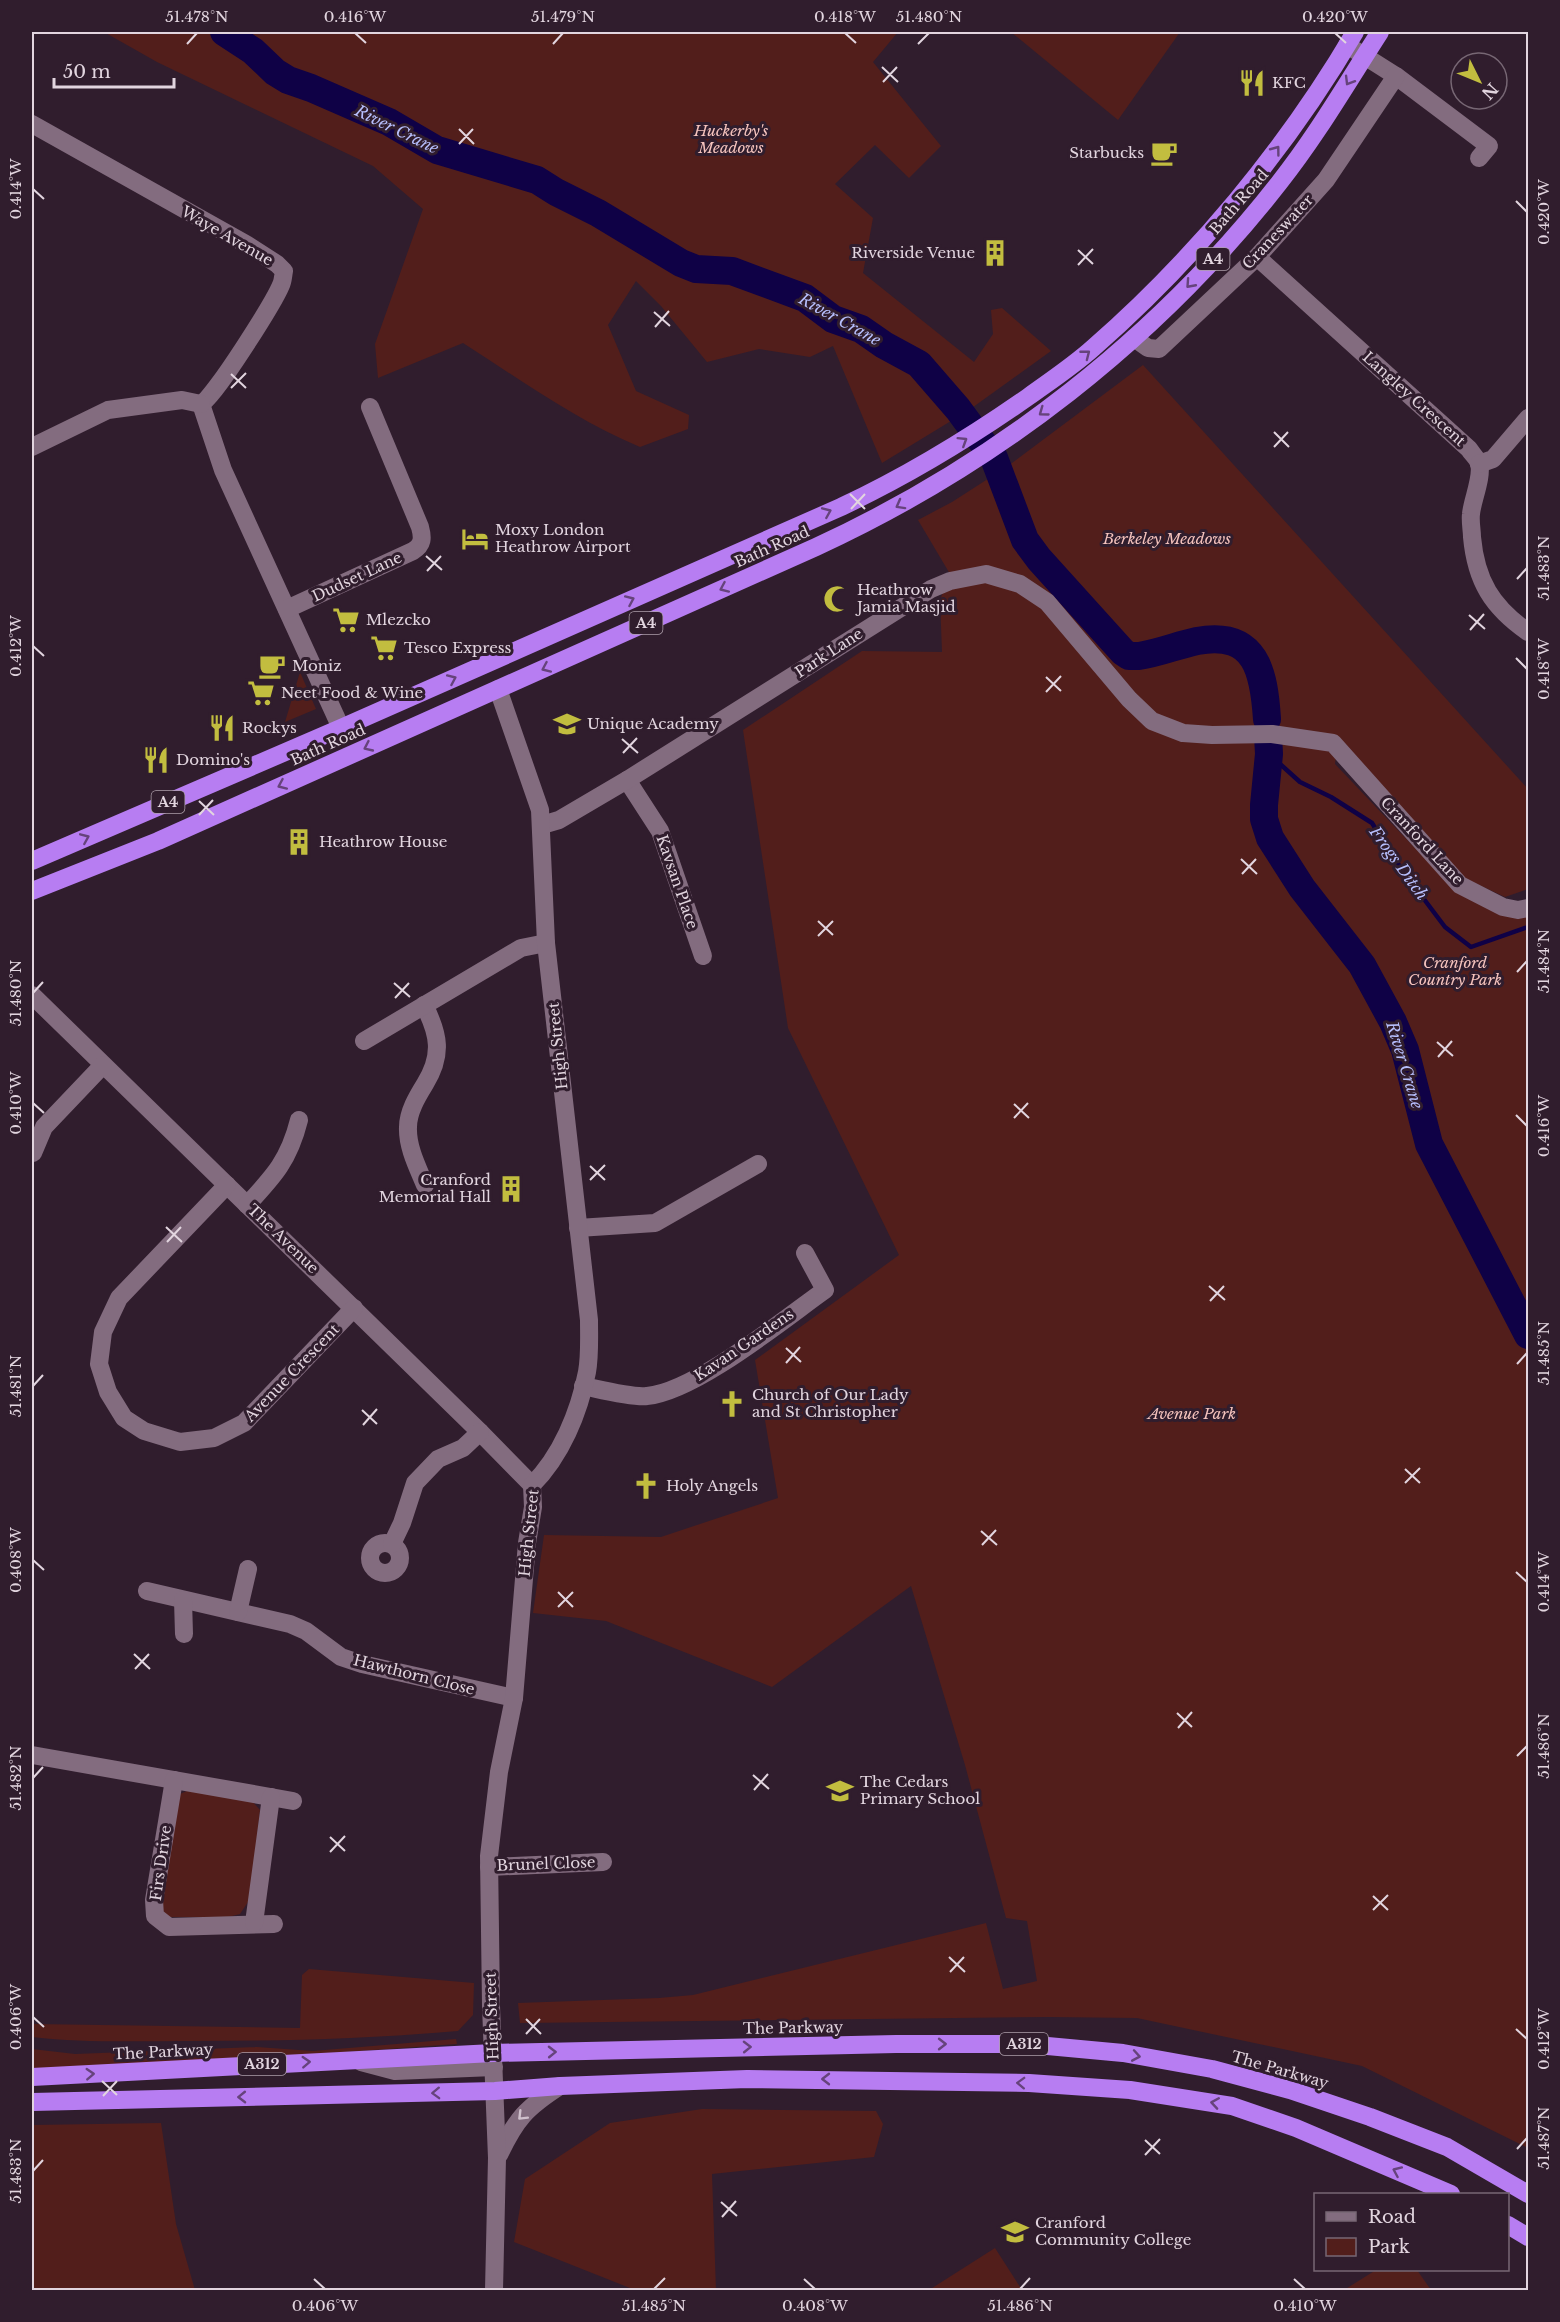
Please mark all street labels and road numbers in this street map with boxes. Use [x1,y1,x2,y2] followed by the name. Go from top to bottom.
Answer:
[1205,165,1272,238] street label: Bath Road
[1238,190,1318,273] street label: Craneswater
[177,201,277,270] street label: Waye Avenue
[1196,248,1230,270] road number: A4
[1359,347,1470,450] street label: Langley Crescent
[731,522,812,571] street label: Bath Road
[309,547,405,606] street label: Dudset Lane
[630,612,662,634] road number: A4
[791,624,866,682] street label: Park Lane
[287,720,368,769] street label: Bath Road
[152,791,184,813] road number: A4
[1377,793,1468,889] street label: Cranford Lane
[652,832,703,932] street label: Kavsan Place
[543,1001,572,1091] street label: High Street
[244,1200,323,1277] street label: The Avenue
[690,1304,797,1385] street label: Kavan Gardens
[239,1320,343,1426] street label: Avenue Crescent
[514,1488,543,1578] street label: High Street
[351,1650,477,1699] street label: Hawthorn Close
[146,1824,175,1902] street label: Firs Drive
[496,1852,596,1875] street label: Brunel Close
[480,1972,503,2060] street label: High Street
[743,2017,844,2038] street label: The Parkway
[1000,2033,1048,2055] road number: A312
[112,2039,214,2064] street label: The Parkway
[1229,2047,1331,2093] street label: The Parkway
[238,2053,286,2075] road number: A312

